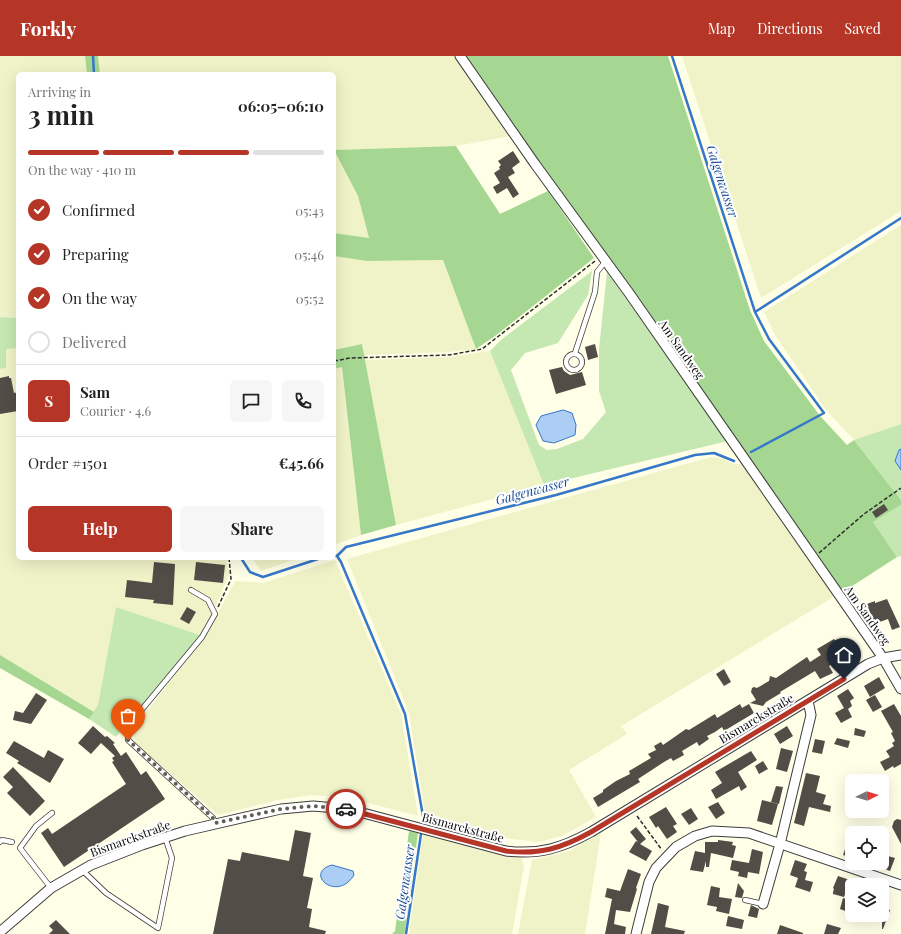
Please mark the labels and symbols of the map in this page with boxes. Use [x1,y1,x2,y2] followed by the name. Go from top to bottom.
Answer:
[703,143,743,220] water label: Galgenwasser
[655,315,709,383] street label: Am Sandweg
[493,472,571,508] water label: Galgenwasser
[841,581,895,649] street label: Am Sandweg
[827,638,861,679] pin
[716,689,796,747] street label: Bismarckstraße
[111,699,145,740] pin
[845,774,889,818] north arrow
[326,789,366,829] courier
[420,808,506,846] street label: Bismarckstraße
[88,816,172,860] street label: Bismarckstraße
[390,843,418,920] water label: Galgenwasser

